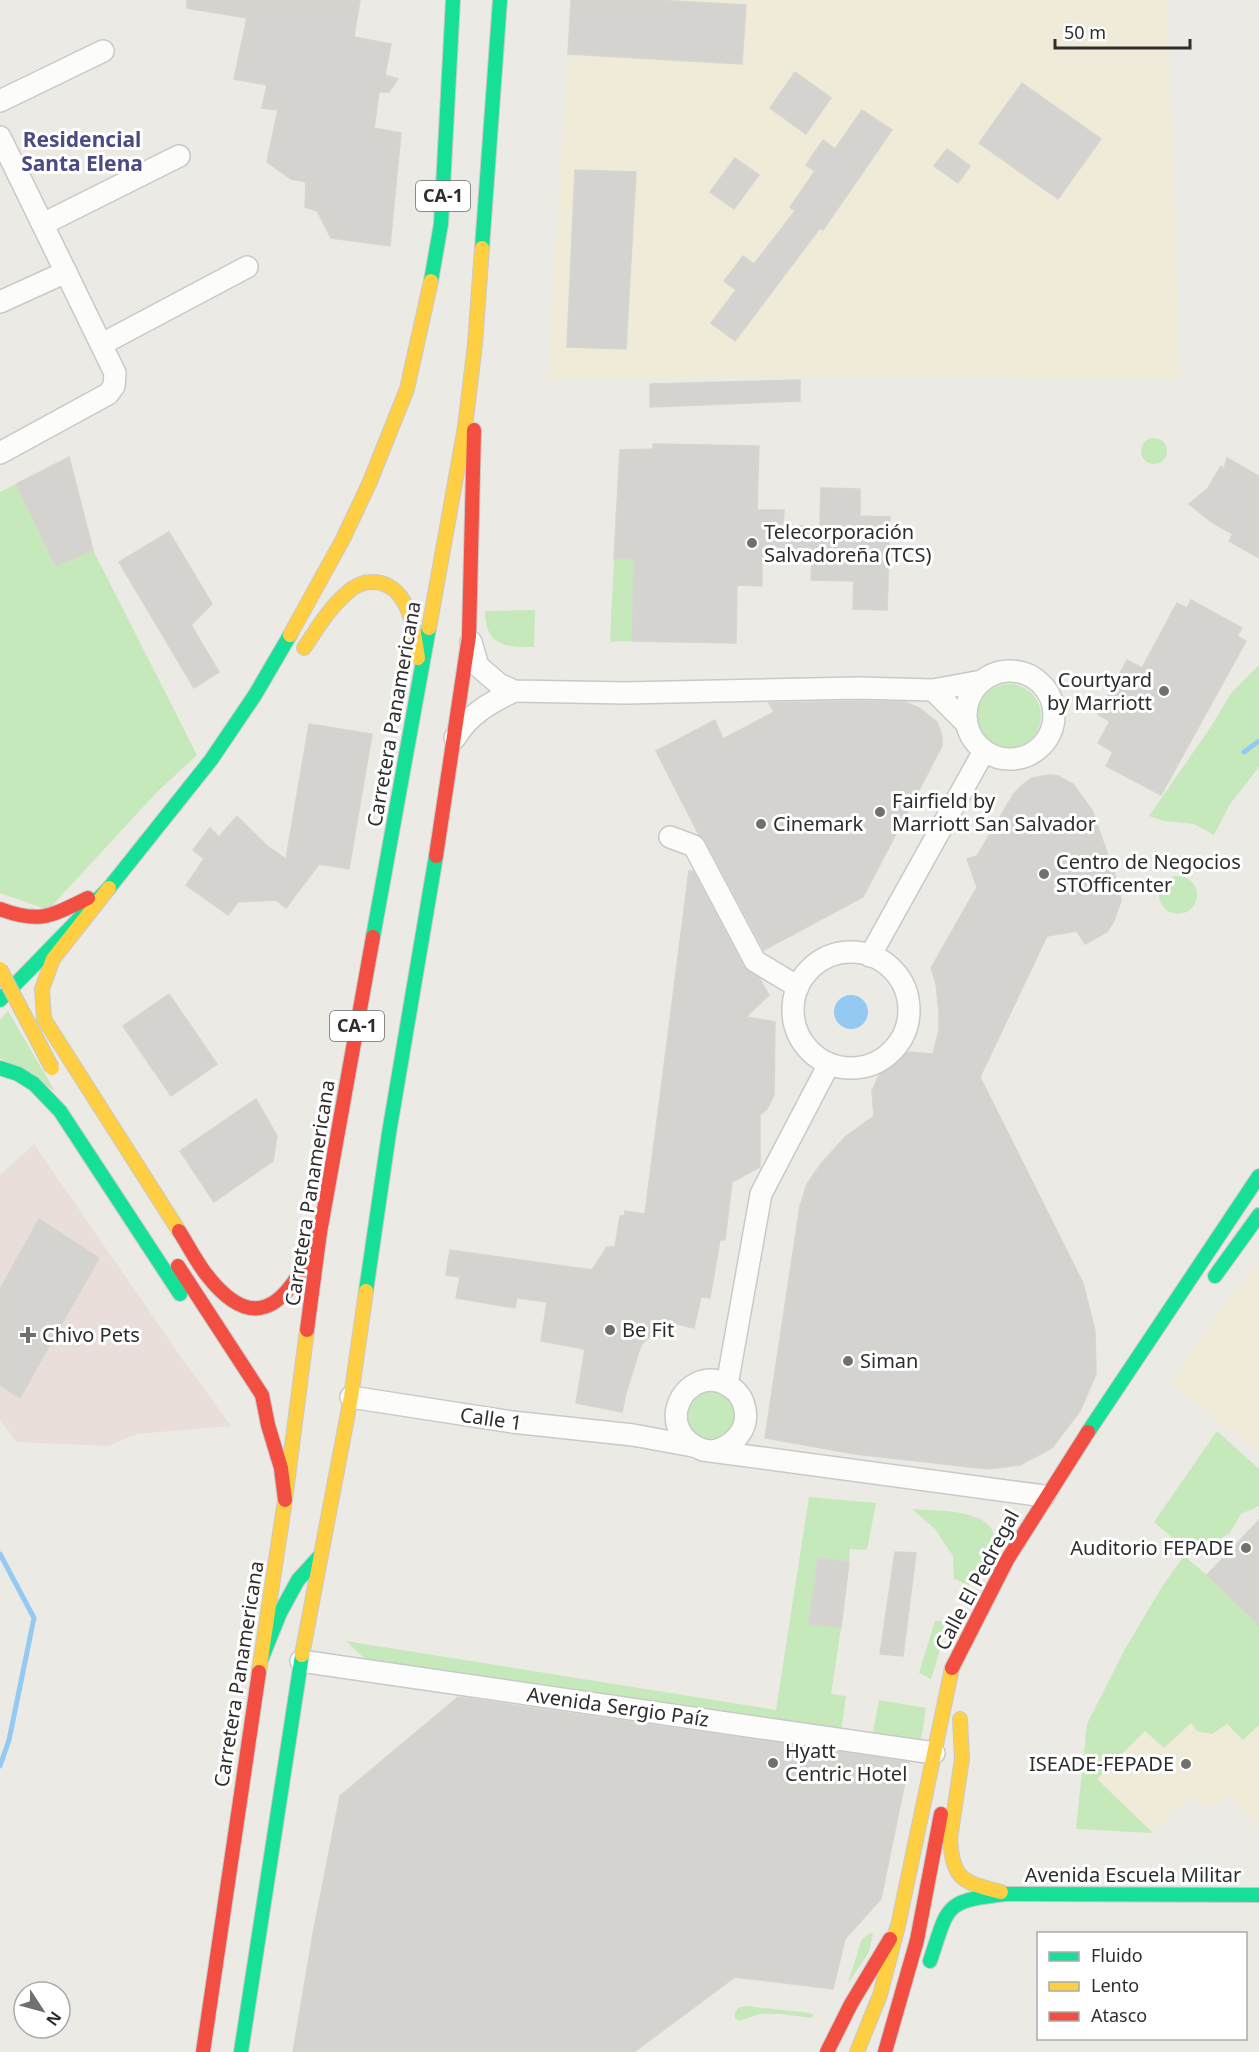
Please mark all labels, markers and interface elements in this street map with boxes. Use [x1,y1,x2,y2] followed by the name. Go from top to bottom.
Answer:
[1055,12,1190,50] scale bar
[1064,20,1106,44] text: 50 m
[21,125,143,177] district label: Residencial Santa Elena
[416,181,470,211] road number: CA-1
[764,518,931,568] place label: Telecorporación Salvadoreña (TCS)
[745,536,759,550] marker: Telecorporación Salvadoreña (TCS)
[360,599,427,829] street label: Carretera Panamericana
[1047,666,1152,716] place label: Courtyard by Marriott
[1157,684,1171,698] marker: Courtyard by Marriott
[892,787,1096,837] place label: Fairfield by Marriott San Salvador
[873,805,887,819] marker: Fairfield by Marriott San Salvador
[773,810,864,837] place label: Cinemark
[754,817,768,831] marker: Cinemark
[1056,848,1241,898] place label: Centro de Negocios STOfficenter
[1037,867,1051,881] marker: Centro de Negocios STOfficenter
[330,1011,384,1041] road number: CA-1
[278,1078,341,1308] street label: Carretera Panamericana
[622,1316,674,1343] place label: Be Fit
[42,1321,140,1348] place label: Chivo Pets
[603,1323,617,1337] marker: Be Fit
[19,1326,37,1344] marker: Chivo Pets
[860,1347,918,1374] place label: Siman
[841,1354,855,1368] marker: Siman
[458,1401,524,1436] street label: Calle 1
[928,1505,1025,1655] street label: Calle El Pedregal
[1070,1534,1234,1561] place label: Auditorio FEPADE
[1239,1541,1253,1555] marker: Auditorio FEPADE
[207,1559,270,1789] street label: Carretera Panamericana
[525,1680,711,1733] street label: Avenida Sergio Paíz
[785,1737,907,1787] place label: Hyatt Centric Hotel
[1029,1750,1174,1777] place label: ISEADE-FEPADE
[766,1756,780,1770] marker: Hyatt Centric Hotel
[1179,1757,1193,1771] marker: ISEADE-FEPADE
[1025,1861,1241,1888] street label: Avenida Escuela Militar
[1037,1932,1247,2040] legend
[1091,1943,1143,1967] text: Fluido
[1091,1973,1139,1997] text: Lento
[12,1980,72,2040] north arrow
[1091,2003,1147,2027] text: Atasco
[41,2007,67,2031] text: N

